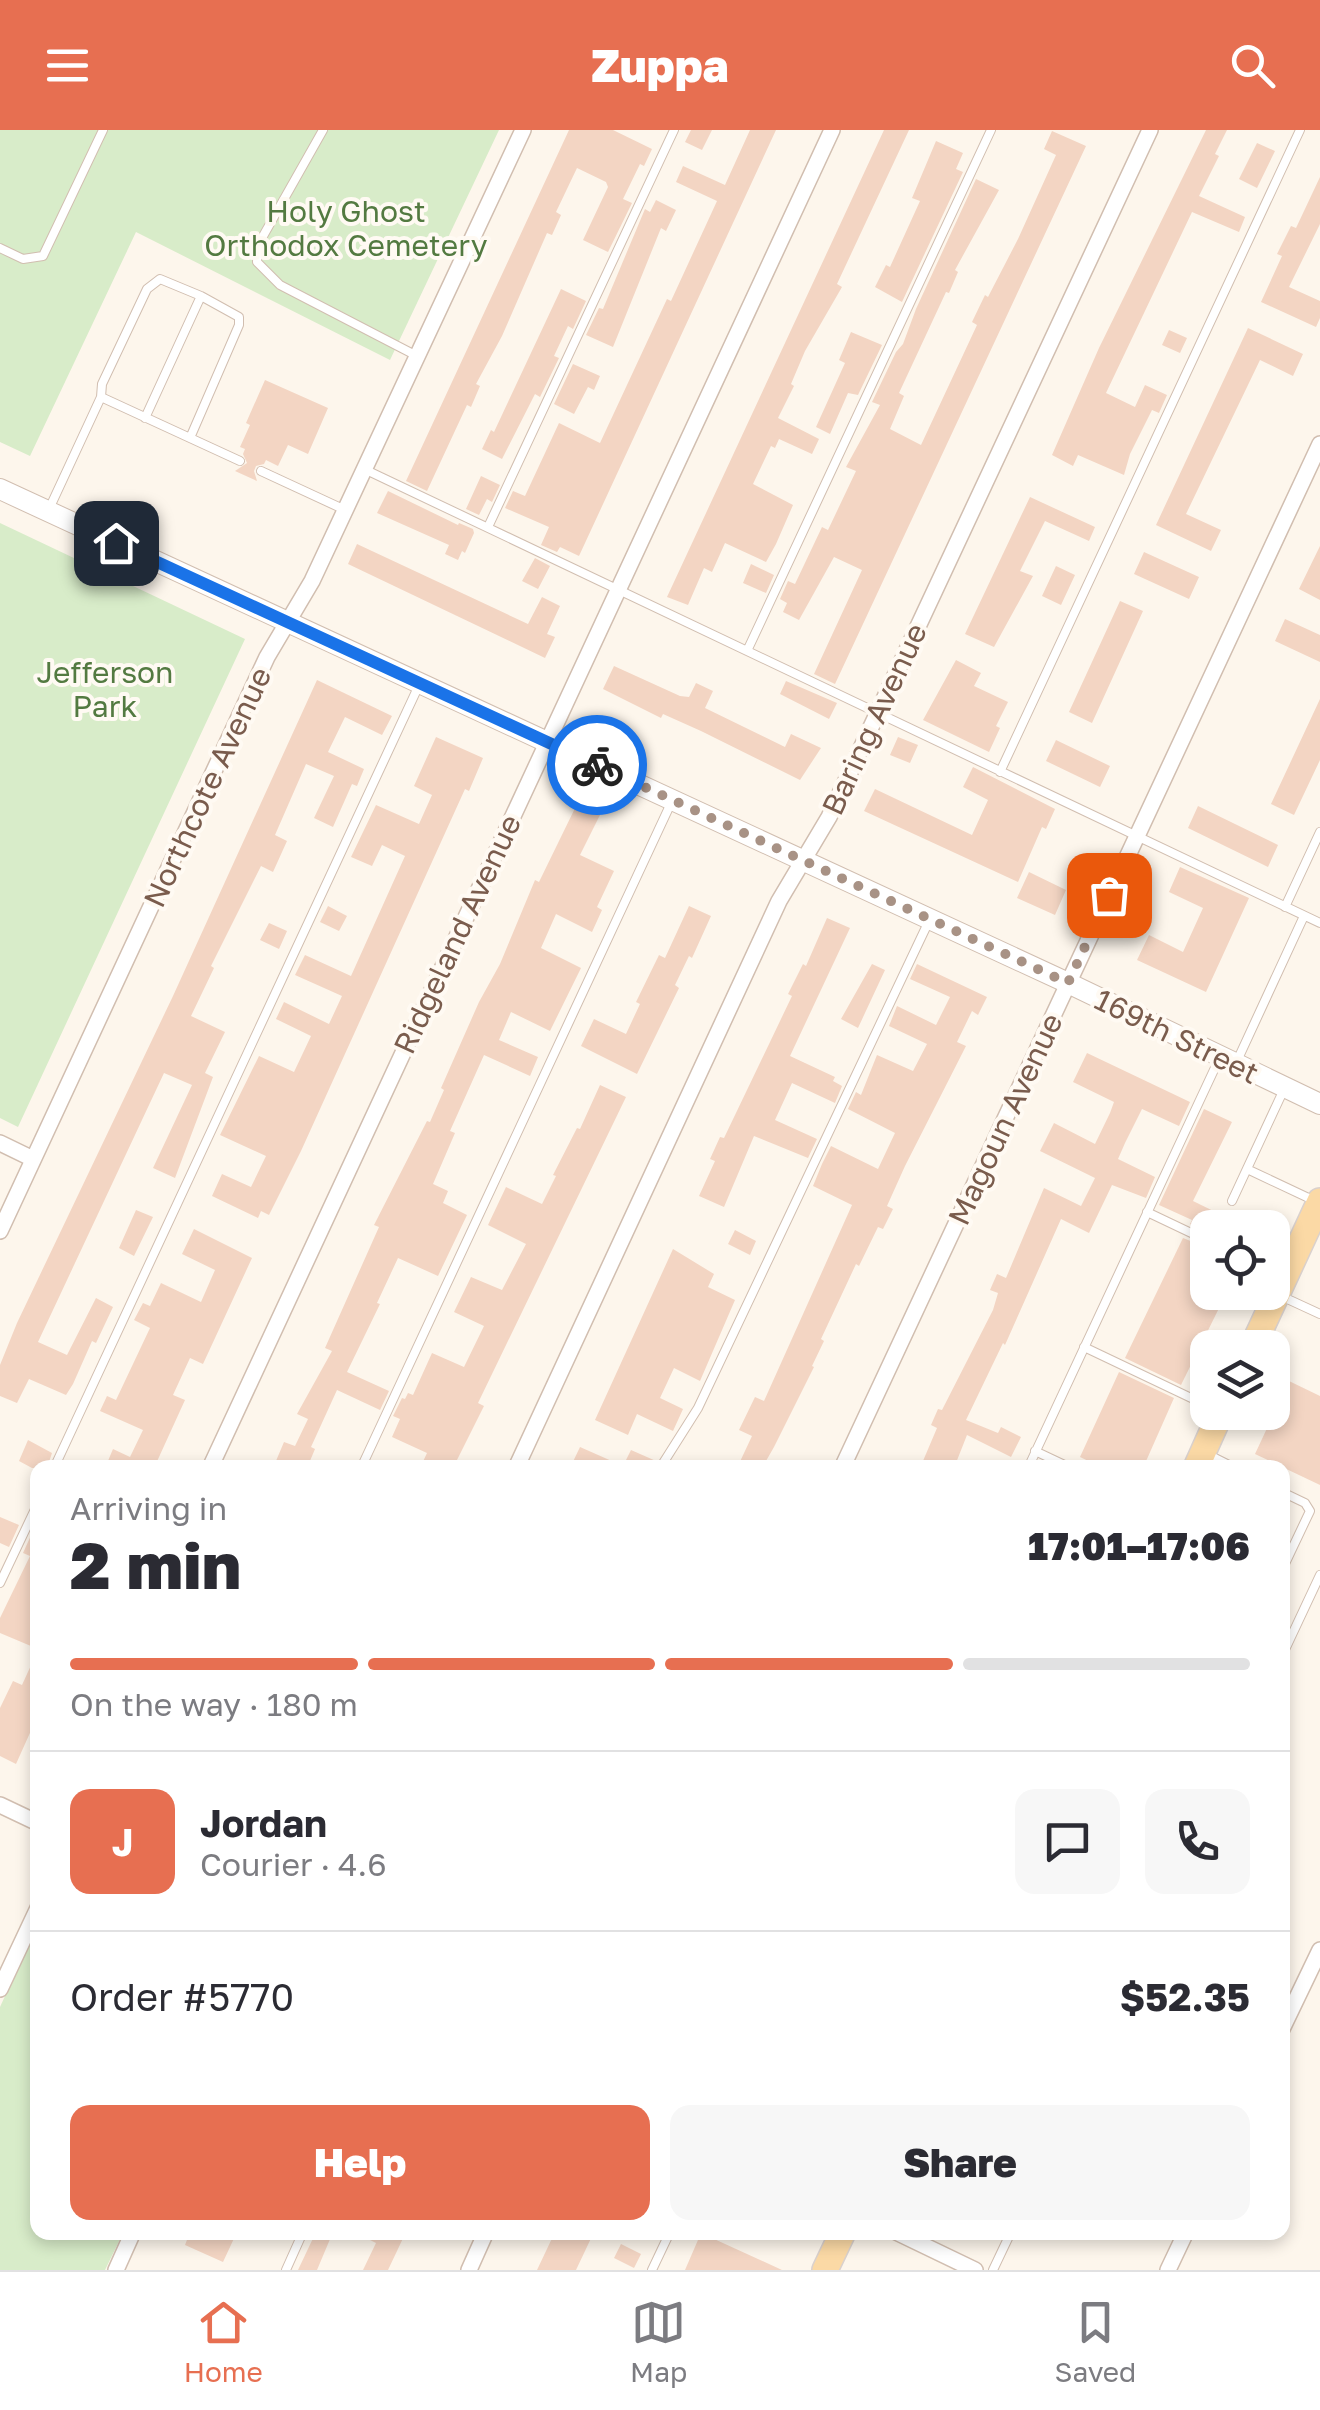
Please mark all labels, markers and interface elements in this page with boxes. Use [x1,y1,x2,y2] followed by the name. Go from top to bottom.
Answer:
[40,38,95,93] icon: menu
[591,38,729,92] text: Zuppa
[1225,38,1280,93] icon: search
[204,193,488,263] park label: Holy Ghost Orthodox Cemetery
[74,501,159,586] pin
[89,516,144,571] icon: home
[814,618,934,820] street label: Baring Avenue
[36,654,174,724] park label: Jefferson Park
[136,661,278,913] street label: Northcote Avenue
[547,715,647,815] courier
[570,738,625,793] icon: bike
[386,809,528,1059] street label: Ridgeland Avenue
[1067,853,1152,938] pin
[1082,868,1137,923] icon: bag
[1089,981,1265,1091] street label: 169th Street
[940,1008,1070,1230] street label: Magoun Avenue
[1190,1210,1290,1430] map controls
[1190,1210,1290,1310] button: locate
[1190,1330,1290,1430] button: layers
[70,1489,227,1527] text: Arriving in
[1028,1523,1250,1568] text: 17:01–17:06
[70,1525,241,1603] text: 2 min
[70,1685,358,1723] text: On the way · 180 m
[1015,1789,1120,1894] button: chat
[1145,1789,1250,1894] button: phone
[200,1800,327,1845] text: Jordan
[112,1819,133,1864] text: J
[200,1845,387,1883] text: Courier · 4.6
[70,1974,294,2019] text: Order #5770
[1120,1974,1250,2019] text: $52.35
[70,2105,650,2220] button: Help
[670,2105,1250,2220] button: Share
[184,2295,263,2388] tab: Home
[630,2295,687,2388] tab: Map
[1055,2295,1136,2388] tab: Saved

